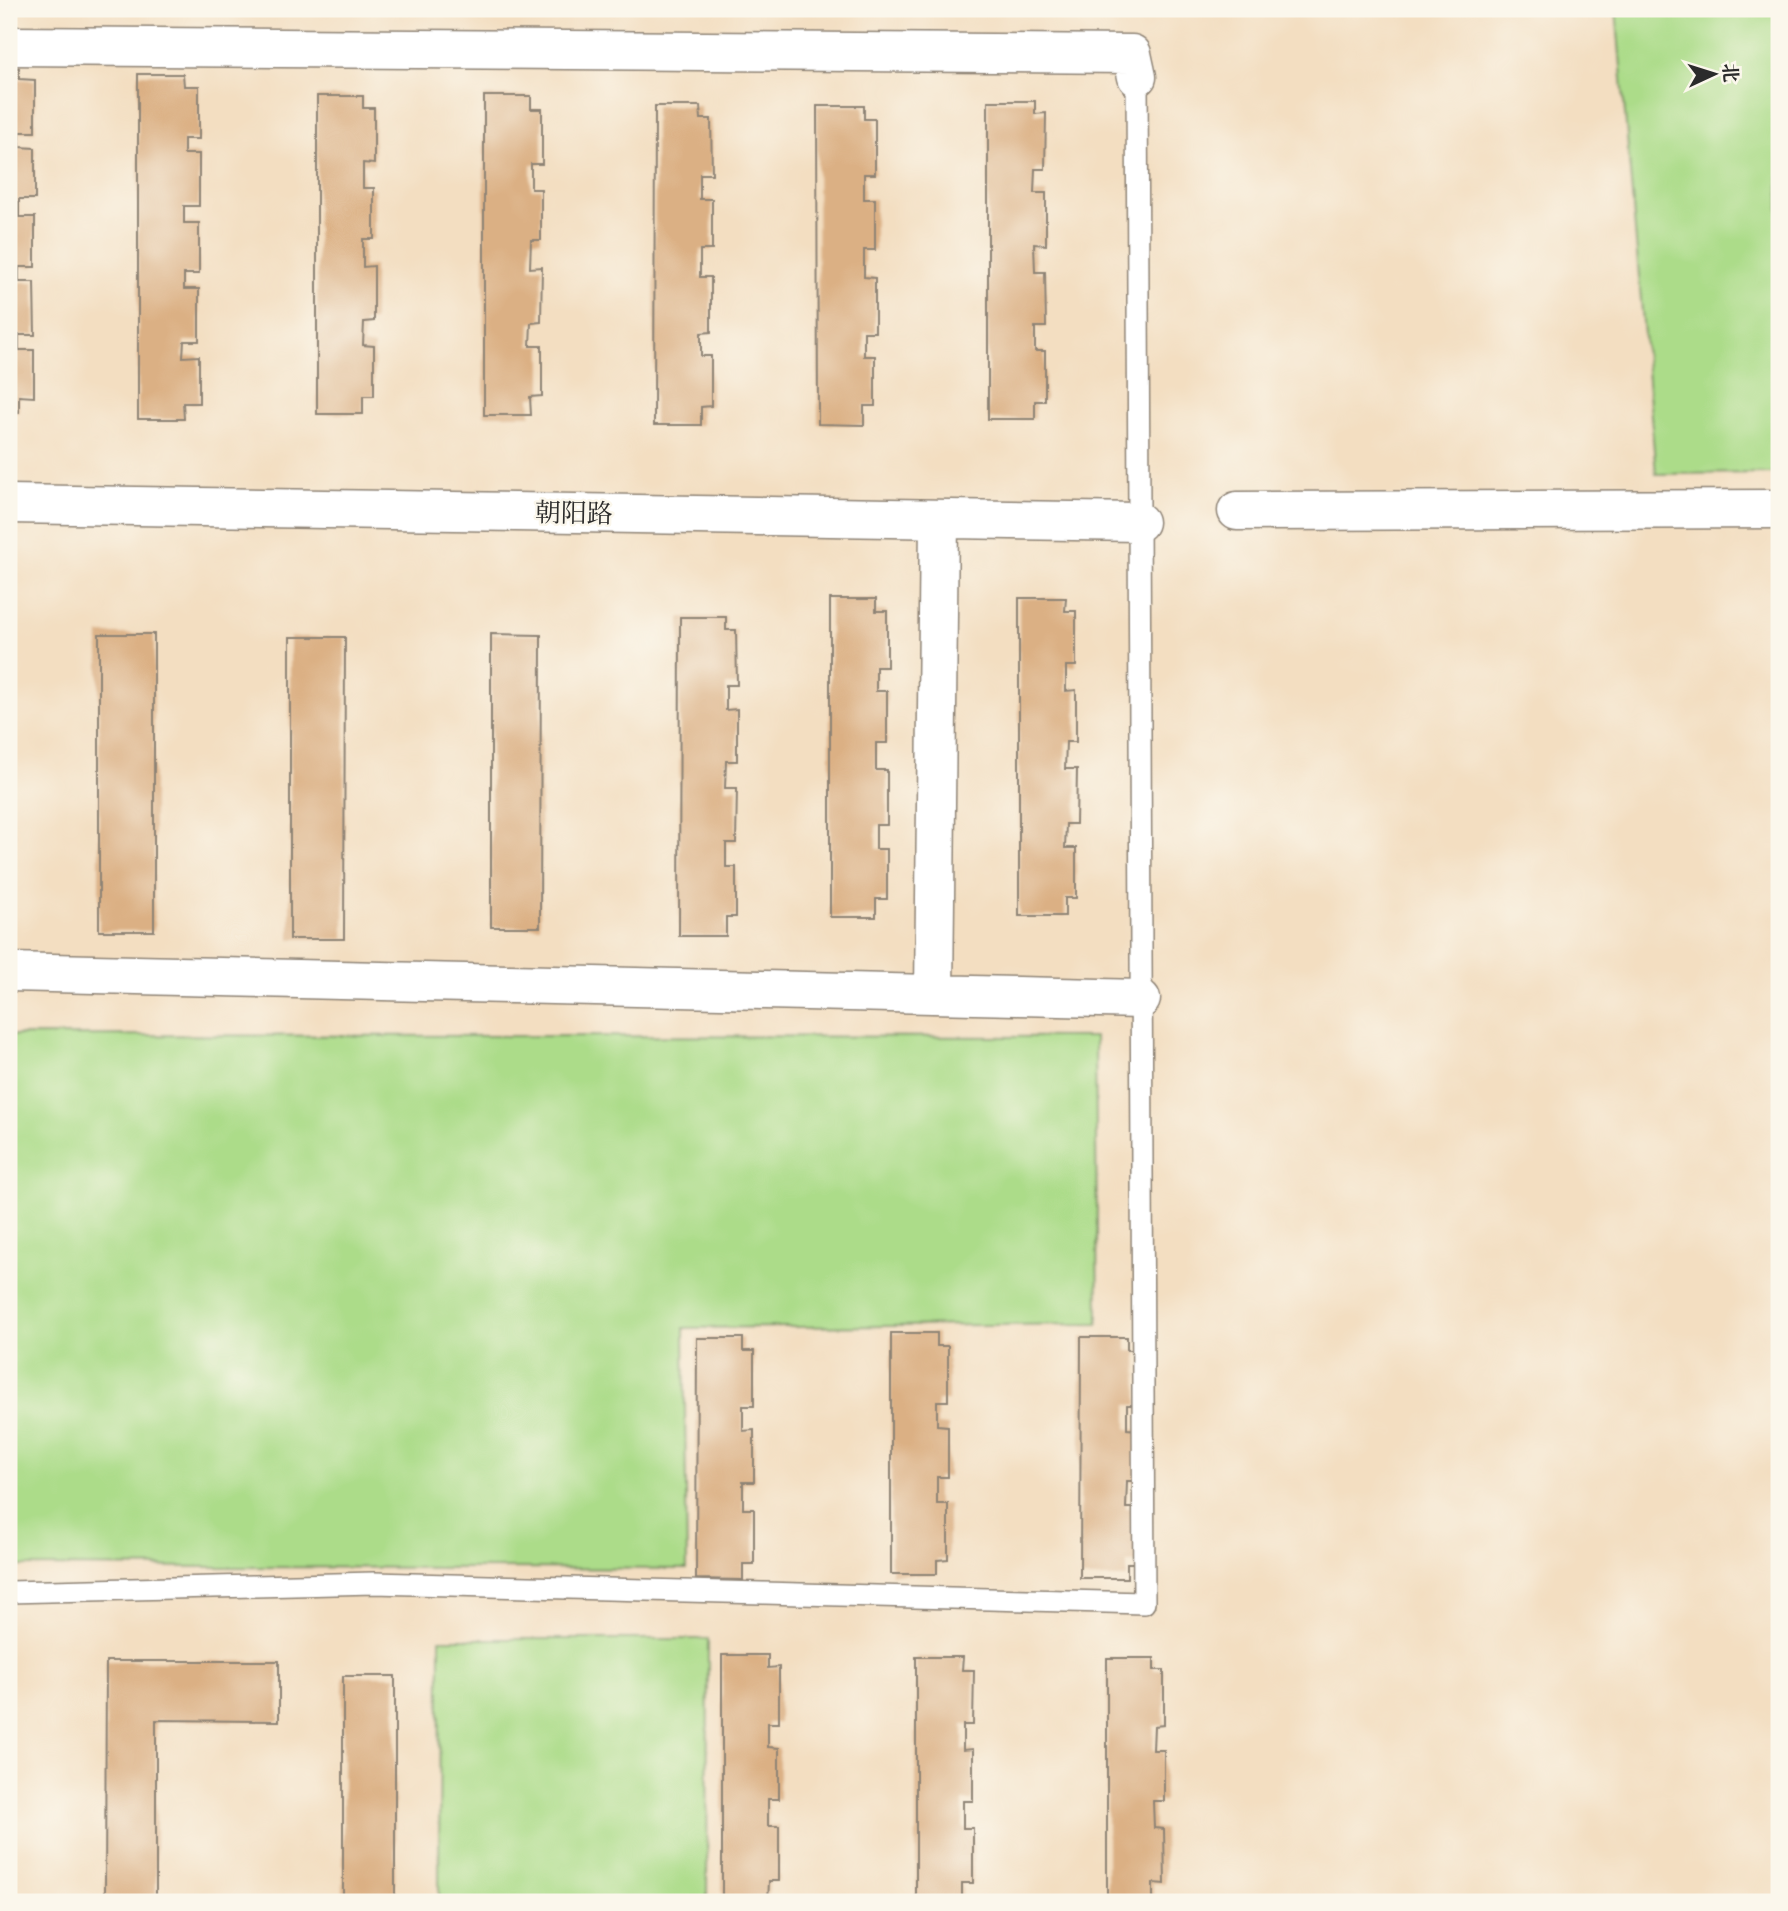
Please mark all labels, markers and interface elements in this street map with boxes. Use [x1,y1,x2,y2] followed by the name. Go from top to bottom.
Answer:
[1680,38,1750,108] north arrow
[1717,62,1744,83] text: 北
[535,495,613,531] street label: 朝阳路

